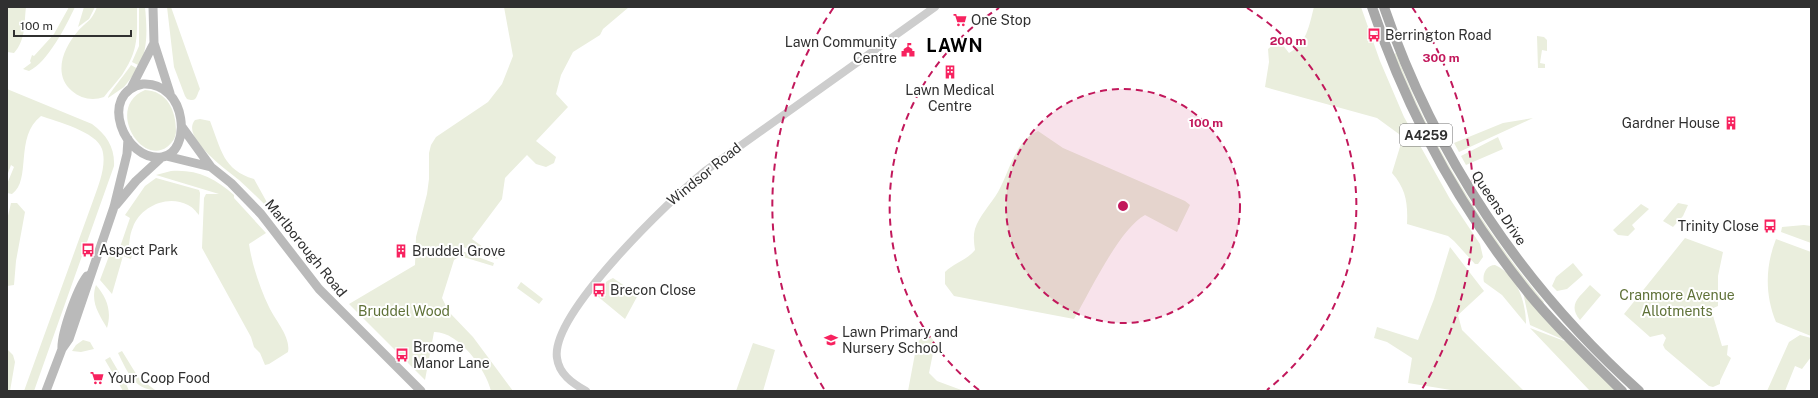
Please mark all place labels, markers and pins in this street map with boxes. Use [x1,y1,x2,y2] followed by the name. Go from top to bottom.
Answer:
[952,12,968,28] supermarket icon: One Stop
[971,12,1031,28] place label: One Stop
[1366,27,1382,43] bus stop icon: Berrington Road
[1385,27,1492,43] place label: Berrington Road
[785,34,898,66] place label: Lawn Community Centre
[900,42,916,58] public building icon: Lawn Community Centre
[942,64,958,80] building icon: Lawn Medical Centre
[905,82,995,114] place label: Lawn Medical Centre
[1622,115,1720,131] place label: Gardner House
[1723,115,1739,131] building icon: Gardner House
[1116,199,1130,213] centre of rings
[1678,218,1759,234] place label: Trinity Close
[1762,218,1778,234] bus stop icon: Trinity Close
[80,242,96,258] bus stop icon: Aspect Park
[99,242,178,258] place label: Aspect Park
[393,243,409,259] building icon: Bruddel Grove
[412,243,506,259] place label: Bruddel Grove
[591,282,607,298] bus stop icon: Brecon Close
[610,282,696,298] place label: Brecon Close
[842,324,958,356] place label: Lawn Primary and Nursery School
[823,332,839,348] school or university icon: Lawn Primary and Nursery School
[413,339,490,371] place label: Broome Manor Lane
[394,347,410,363] bus stop icon: Broome Manor Lane
[89,370,105,386] supermarket icon: Your Coop Food
[108,370,210,386] place label: Your Coop Food

